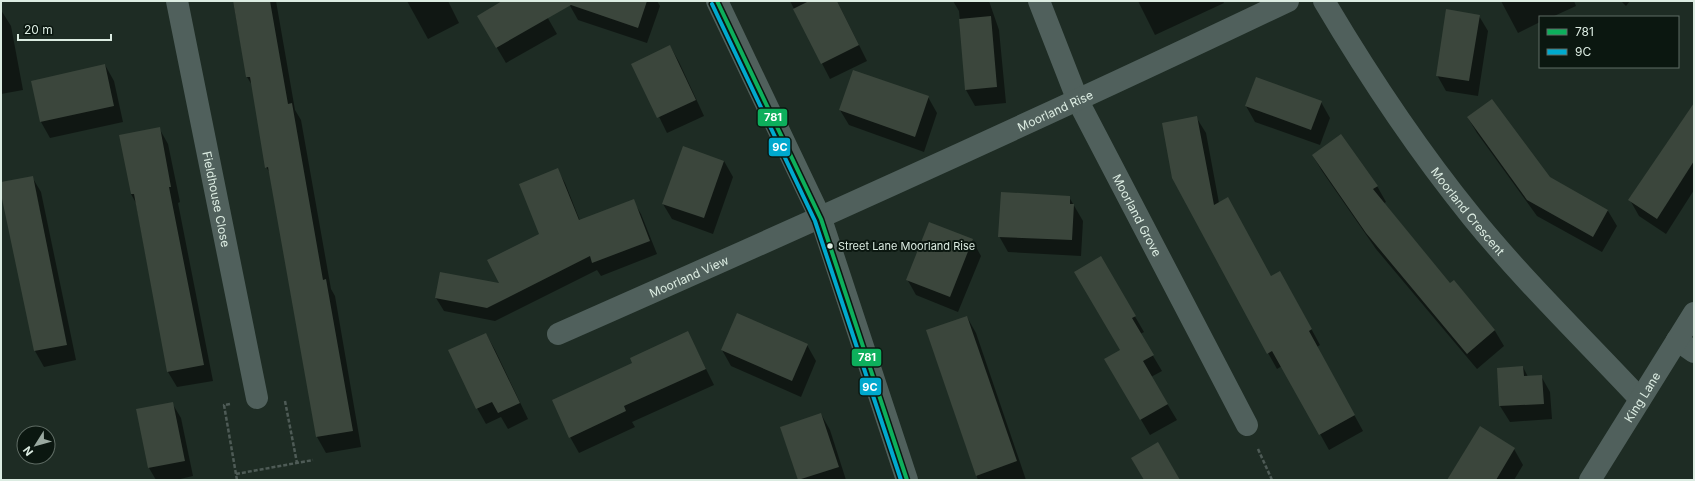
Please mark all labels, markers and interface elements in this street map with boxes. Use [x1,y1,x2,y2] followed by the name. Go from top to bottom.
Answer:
[18,16,111,42] scale bar
[1539,16,1679,68] legend
[24,22,53,37] text: 20 m
[1575,24,1594,39] text: 781
[1575,44,1591,59] text: 9C
[1015,86,1095,134] street label: Moorland Rise
[757,108,788,127] line badge: 781
[764,110,782,124] text: 781
[768,137,791,157] line badge: 9C
[772,140,788,154] text: 9C
[200,150,234,248] street label: Fieldhouse Close
[1428,164,1508,258] street label: Moorland Crescent
[1110,171,1165,259] street label: Moorland Grove
[838,239,975,253] place label: Street Lane Moorland Rise
[825,241,835,251] marker: Street Lane Moorland Rise
[647,252,731,300] street label: Moorland View
[851,348,882,367] line badge: 781
[858,350,876,364] text: 781
[1620,369,1663,425] street label: King Lane
[859,377,882,396] line badge: 9C
[862,380,878,394] text: 9C
[16,425,56,465] north arrow
[20,443,36,459] text: N

